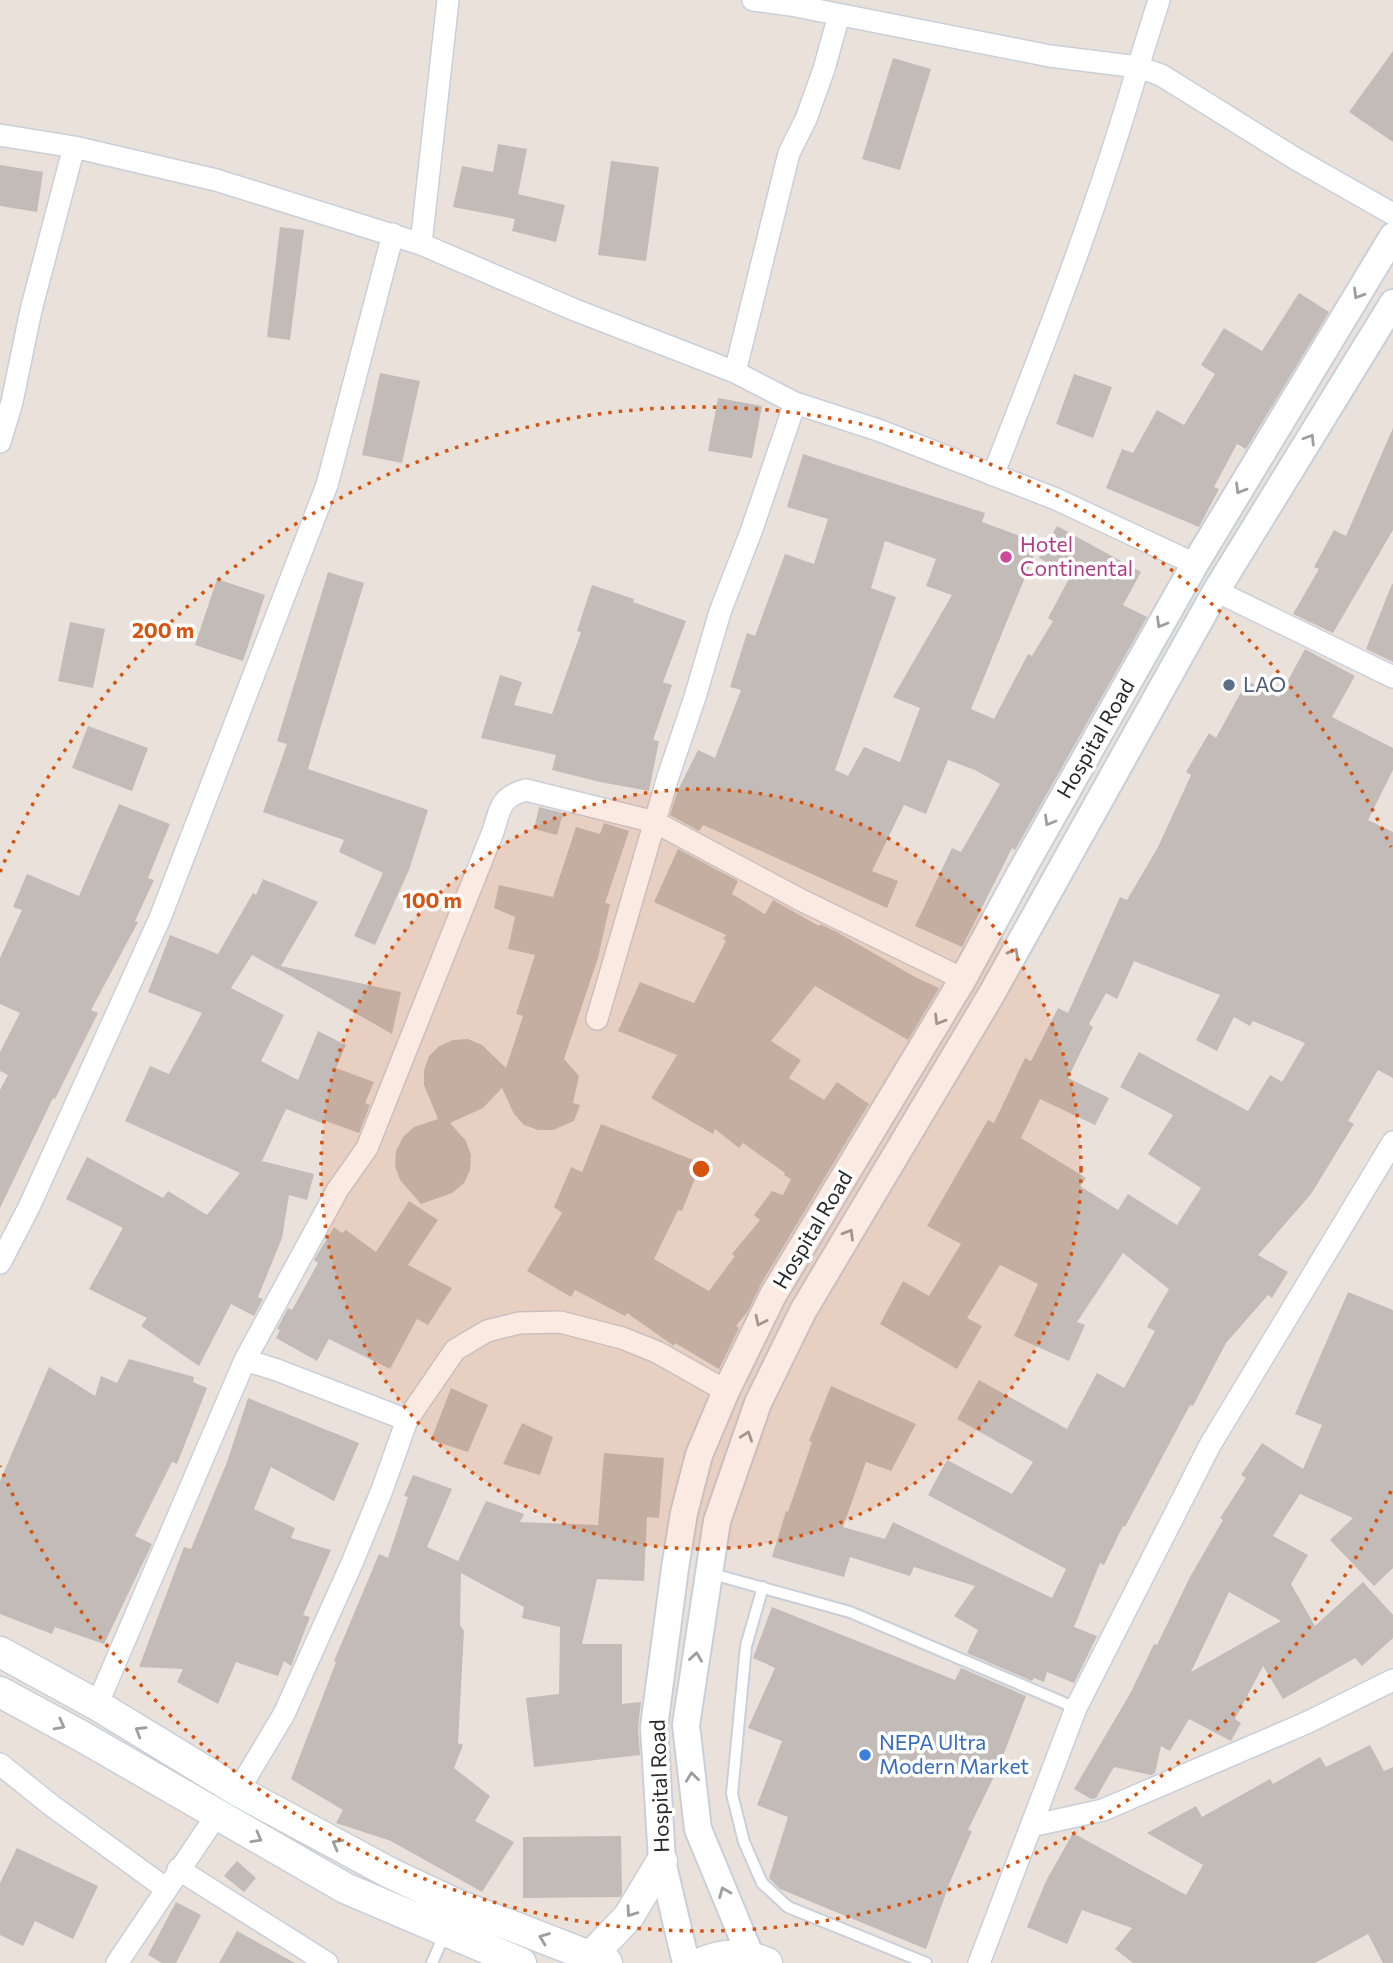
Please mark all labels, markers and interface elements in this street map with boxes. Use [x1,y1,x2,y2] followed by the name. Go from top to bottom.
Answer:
[1353,287,1366,300] one-way arrow
[1301,434,1314,447] one-way arrow
[1236,481,1249,494] one-way arrow
[1020,531,1133,580] place label: Hotel Continental
[998,549,1014,565] marker: Hotel Continental
[1156,616,1169,629] one-way arrow
[132,617,194,642] text: 200 m
[1243,671,1286,696] place label: LAO
[1051,674,1139,802] street label: Hospital Road
[1221,677,1237,693] marker: LAO
[1044,814,1057,827] one-way arrow
[402,887,462,912] text: 100 m
[1006,948,1019,961] one-way arrow
[934,1013,947,1026] one-way arrow
[689,1157,713,1181] centre of rings
[767,1166,857,1293] street label: Hospital Road
[841,1228,854,1241] one-way arrow
[755,1314,769,1326] one-way arrow
[739,1431,753,1443] one-way arrow
[688,1651,703,1663] one-way arrow
[53,1716,65,1730] one-way arrow
[644,1719,673,1853] street label: Hospital Road
[134,1726,147,1739] one-way arrow
[879,1729,1029,1778] place label: NEPA Ultra Modern Market
[857,1747,873,1763] marker: NEPA Ultra Modern Market
[685,1771,700,1783] one-way arrow
[250,1830,262,1843] one-way arrow
[331,1839,344,1853] one-way arrow
[719,1887,733,1899] one-way arrow
[627,1904,639,1916] one-way arrow
[538,1933,550,1947] one-way arrow

